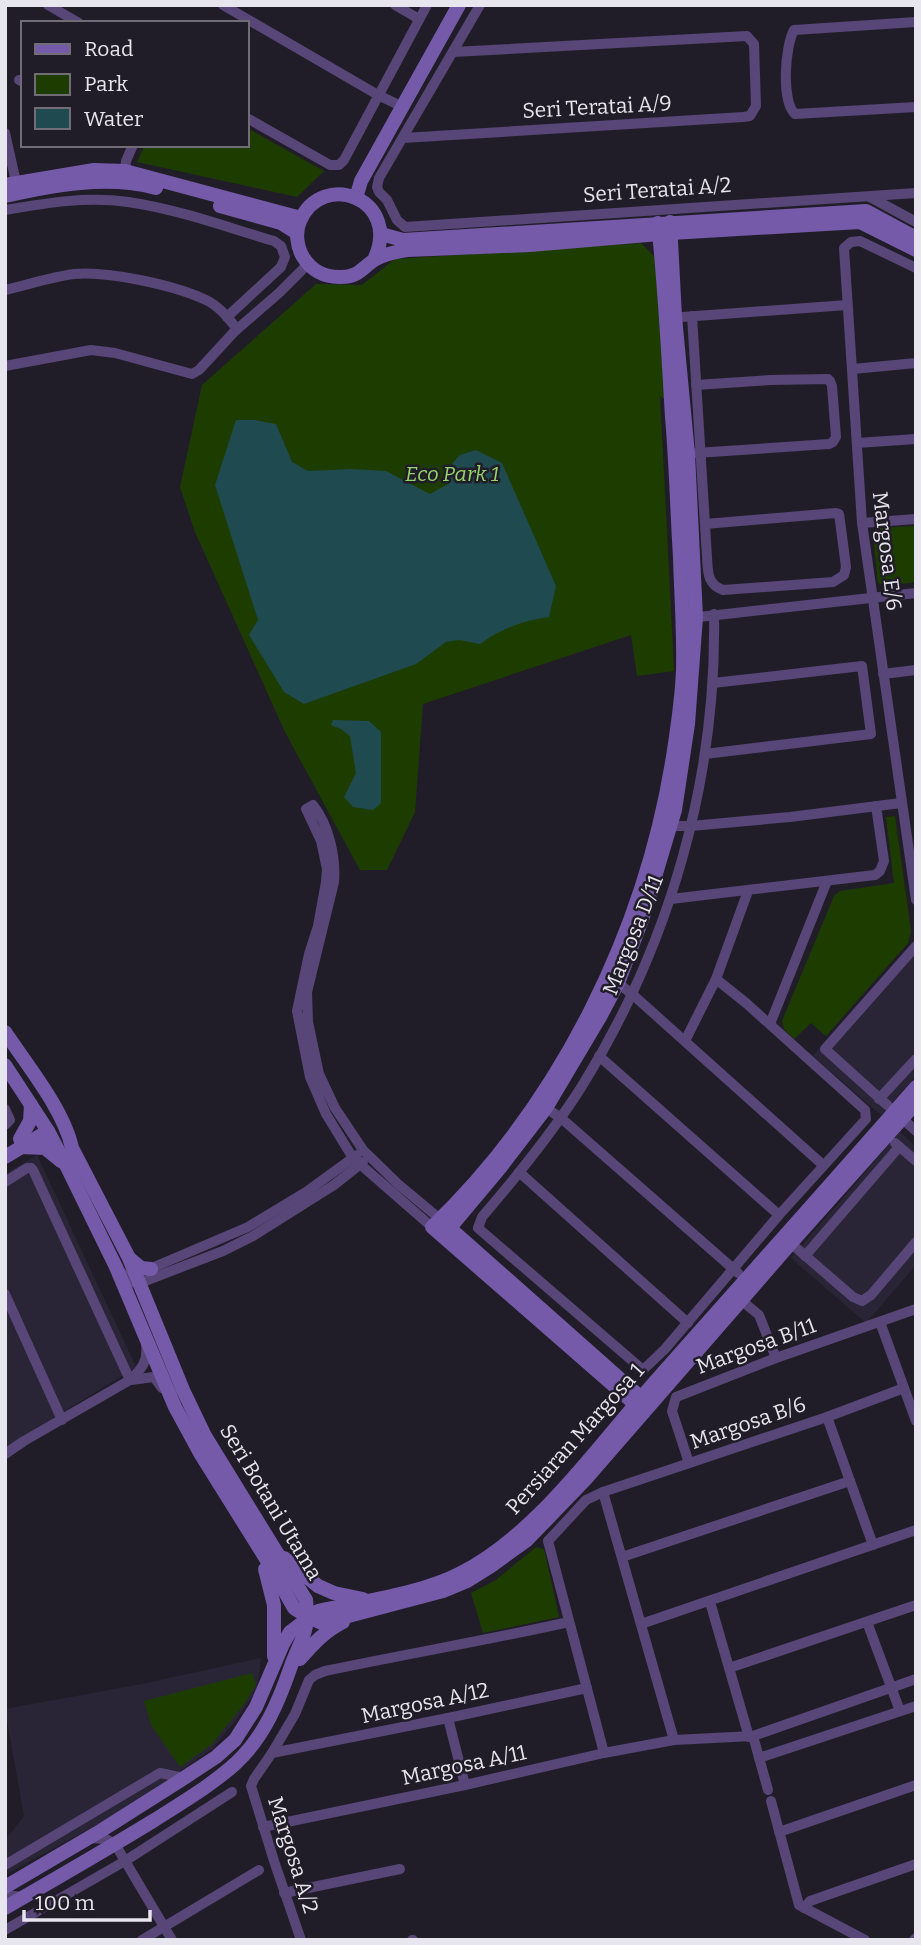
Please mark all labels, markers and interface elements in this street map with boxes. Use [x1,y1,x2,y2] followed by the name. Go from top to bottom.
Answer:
[21,21,248,147] legend
[84,36,133,62] text: Road
[84,71,128,97] text: Park
[522,90,672,124] street label: Seri Teratai A/9
[84,106,143,132] text: Water
[582,172,732,208] street label: Seri Teratai A/2
[405,461,499,487] park label: Eco Park 1
[867,490,907,612] street label: Margosa E/6
[597,871,669,999] street label: Margosa D/11
[693,1312,820,1380] street label: Margosa B/11
[500,1358,650,1520] street label: Persiaran Margosa 1
[687,1391,809,1455] street label: Margosa B/6
[214,1419,328,1585] street label: Seri Botani Utama
[359,1677,491,1729] street label: Margosa A/12
[399,1739,529,1791] street label: Margosa A/11
[262,1793,324,1917] street label: Margosa A/2
[24,1878,150,1922] scale bar
[35,1890,95,1916] text: 100 m

